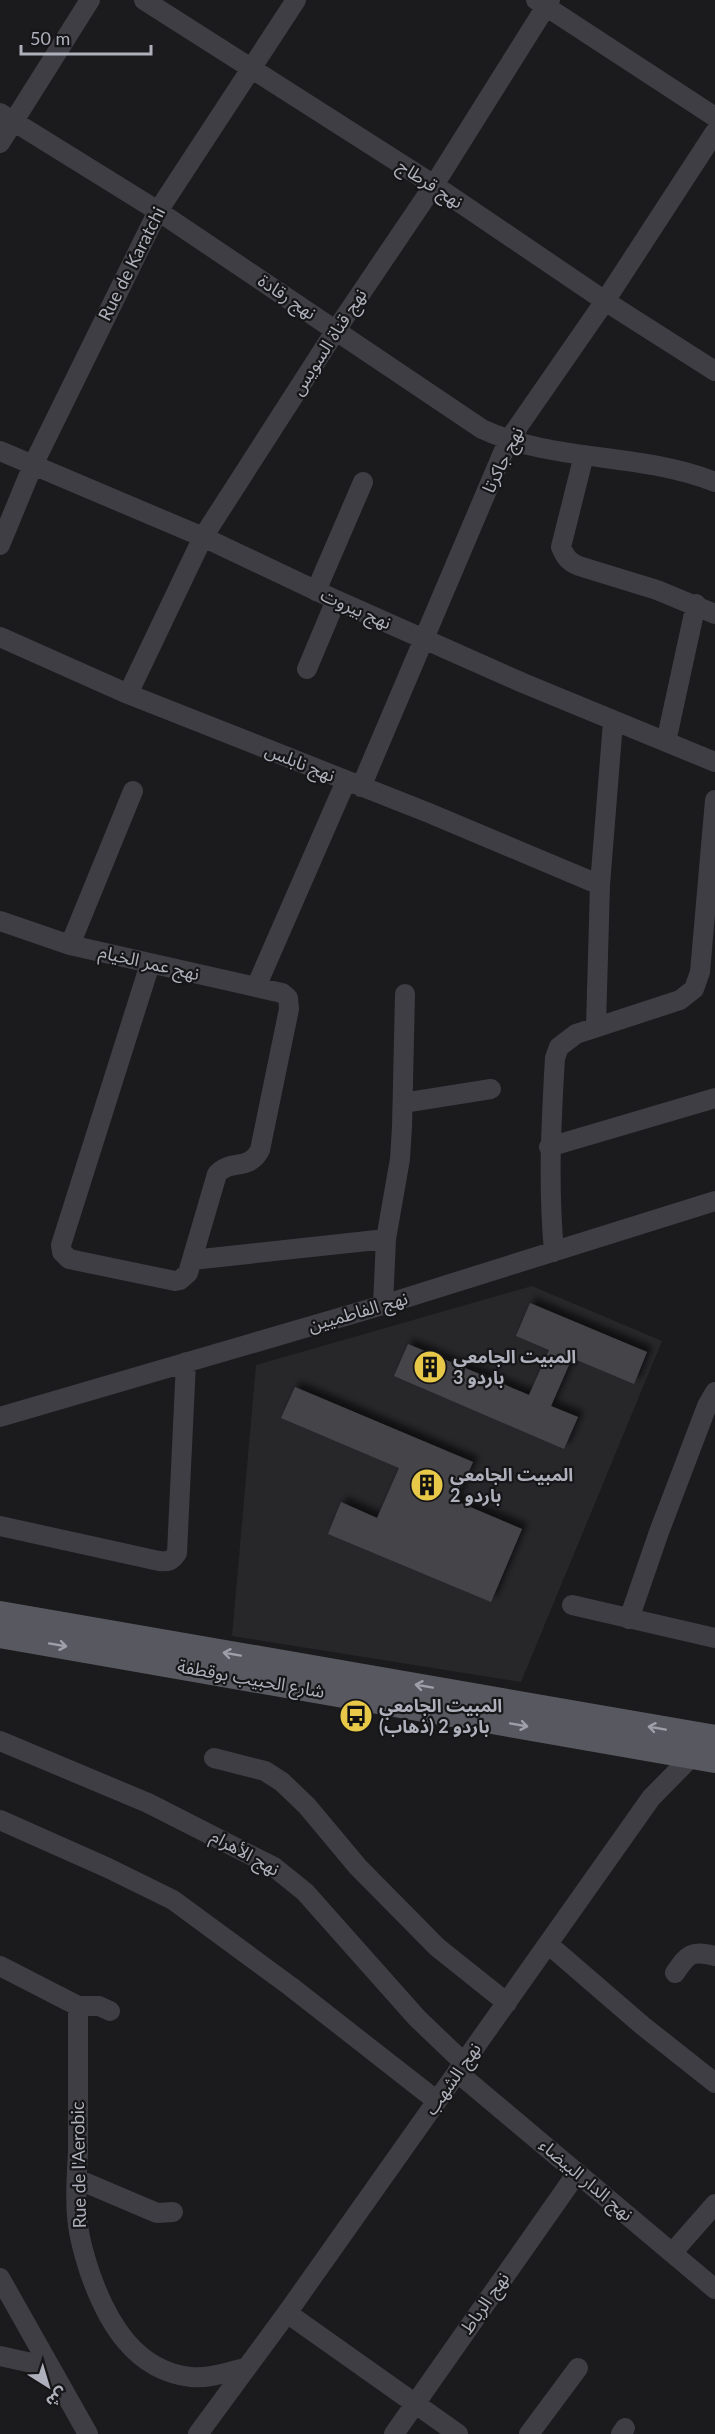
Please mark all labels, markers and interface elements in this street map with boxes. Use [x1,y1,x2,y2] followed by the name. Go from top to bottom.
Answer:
[21,18,152,56] scale bar
[30,27,70,49] text: 50 m
[392,154,467,215] street label: نهج قرطاج
[93,203,169,324] street label: Rue de Karatchi
[253,269,321,326] street label: نهج رقادة
[286,284,373,400] street label: نهج قناة السويس
[477,423,530,497] street label: نهج جاكرتا
[317,583,395,636] street label: نهج بيروت
[261,738,339,789] street label: نهج نابلس
[96,940,202,988] street label: نهج عمر الخيام
[305,1286,411,1339] street label: نهج الفاطميين
[453,1345,576,1389] place label: المبيت الجامعي باردو 3
[412,1349,448,1385] building icon: المبيت الجامعي باردو 3
[450,1463,573,1507] place label: المبيت الجامعي باردو 2
[409,1467,445,1503] building icon: المبيت الجامعي باردو 2
[47,1640,67,1651] one-way arrow
[222,1648,242,1659] one-way arrow
[175,1654,327,1706] street label: شارع الحبيب بوقطفة
[415,1681,434,1692] one-way arrow
[379,1694,502,1738] place label: المبيت الجامعي باردو 2 (ذهاب)
[338,1698,374,1734] bus stop icon: المبيت الجامعي باردو 2 (ذهاب)
[508,1720,528,1731] one-way arrow
[648,1722,668,1733] one-way arrow
[205,1824,284,1883] street label: نهج الأهرام
[419,2038,488,2121] street label: نهج الشهب
[66,2101,90,2229] street label: Rue de l'Aerobic
[533,2134,638,2227] street label: نهج الدار البيضاء
[455,2267,516,2339] street label: نهج الرباط
[18,2356,78,2416] north arrow
[42,2383,72,2413] text: ش

